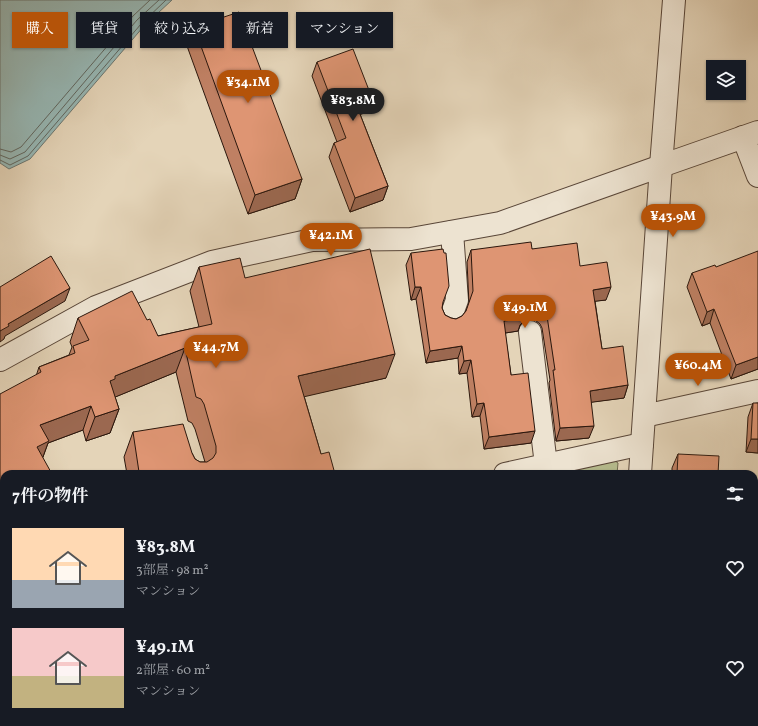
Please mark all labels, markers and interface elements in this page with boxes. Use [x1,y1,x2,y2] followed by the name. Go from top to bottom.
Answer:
[12,12,68,48] chip: 購入
[76,12,132,48] chip: 賃貸
[140,12,224,48] chip: 絞り込み
[232,12,288,48] chip: 新着
[296,12,393,48] chip: マンション
[706,60,746,100] map controls
[706,60,746,100] button: layers
[215,70,281,104] pin: ¥34.1M
[226,74,270,92] text: ¥34.1M
[320,88,386,122] pin: ¥83.8M
[330,92,376,110] text: ¥83.8M
[640,204,706,238] pin: ¥43.9M
[650,208,696,226] text: ¥43.9M
[298,223,364,257] pin: ¥42.1M
[309,227,353,245] text: ¥42.1M
[492,295,558,329] pin: ¥49.1M
[503,299,547,317] text: ¥49.1M
[183,335,249,369] pin: ¥44.7M
[193,339,239,357] text: ¥44.7M
[665,353,731,387] pin: ¥60.4M
[674,357,722,375] text: ¥60.4M
[724,483,746,505] icon: filters
[12,485,88,508] text: 7件の物件
[136,536,195,559] text: ¥83.8M
[44,544,92,592] icon: home
[724,557,746,579] icon: heart
[136,562,209,580] text: 3部屋 · 98 m²
[136,583,200,601] text: マンション
[136,636,194,659] text: ¥49.1M
[44,644,92,692] icon: home
[724,657,746,679] icon: heart
[136,662,210,680] text: 2部屋 · 60 m²
[136,683,200,701] text: マンション

